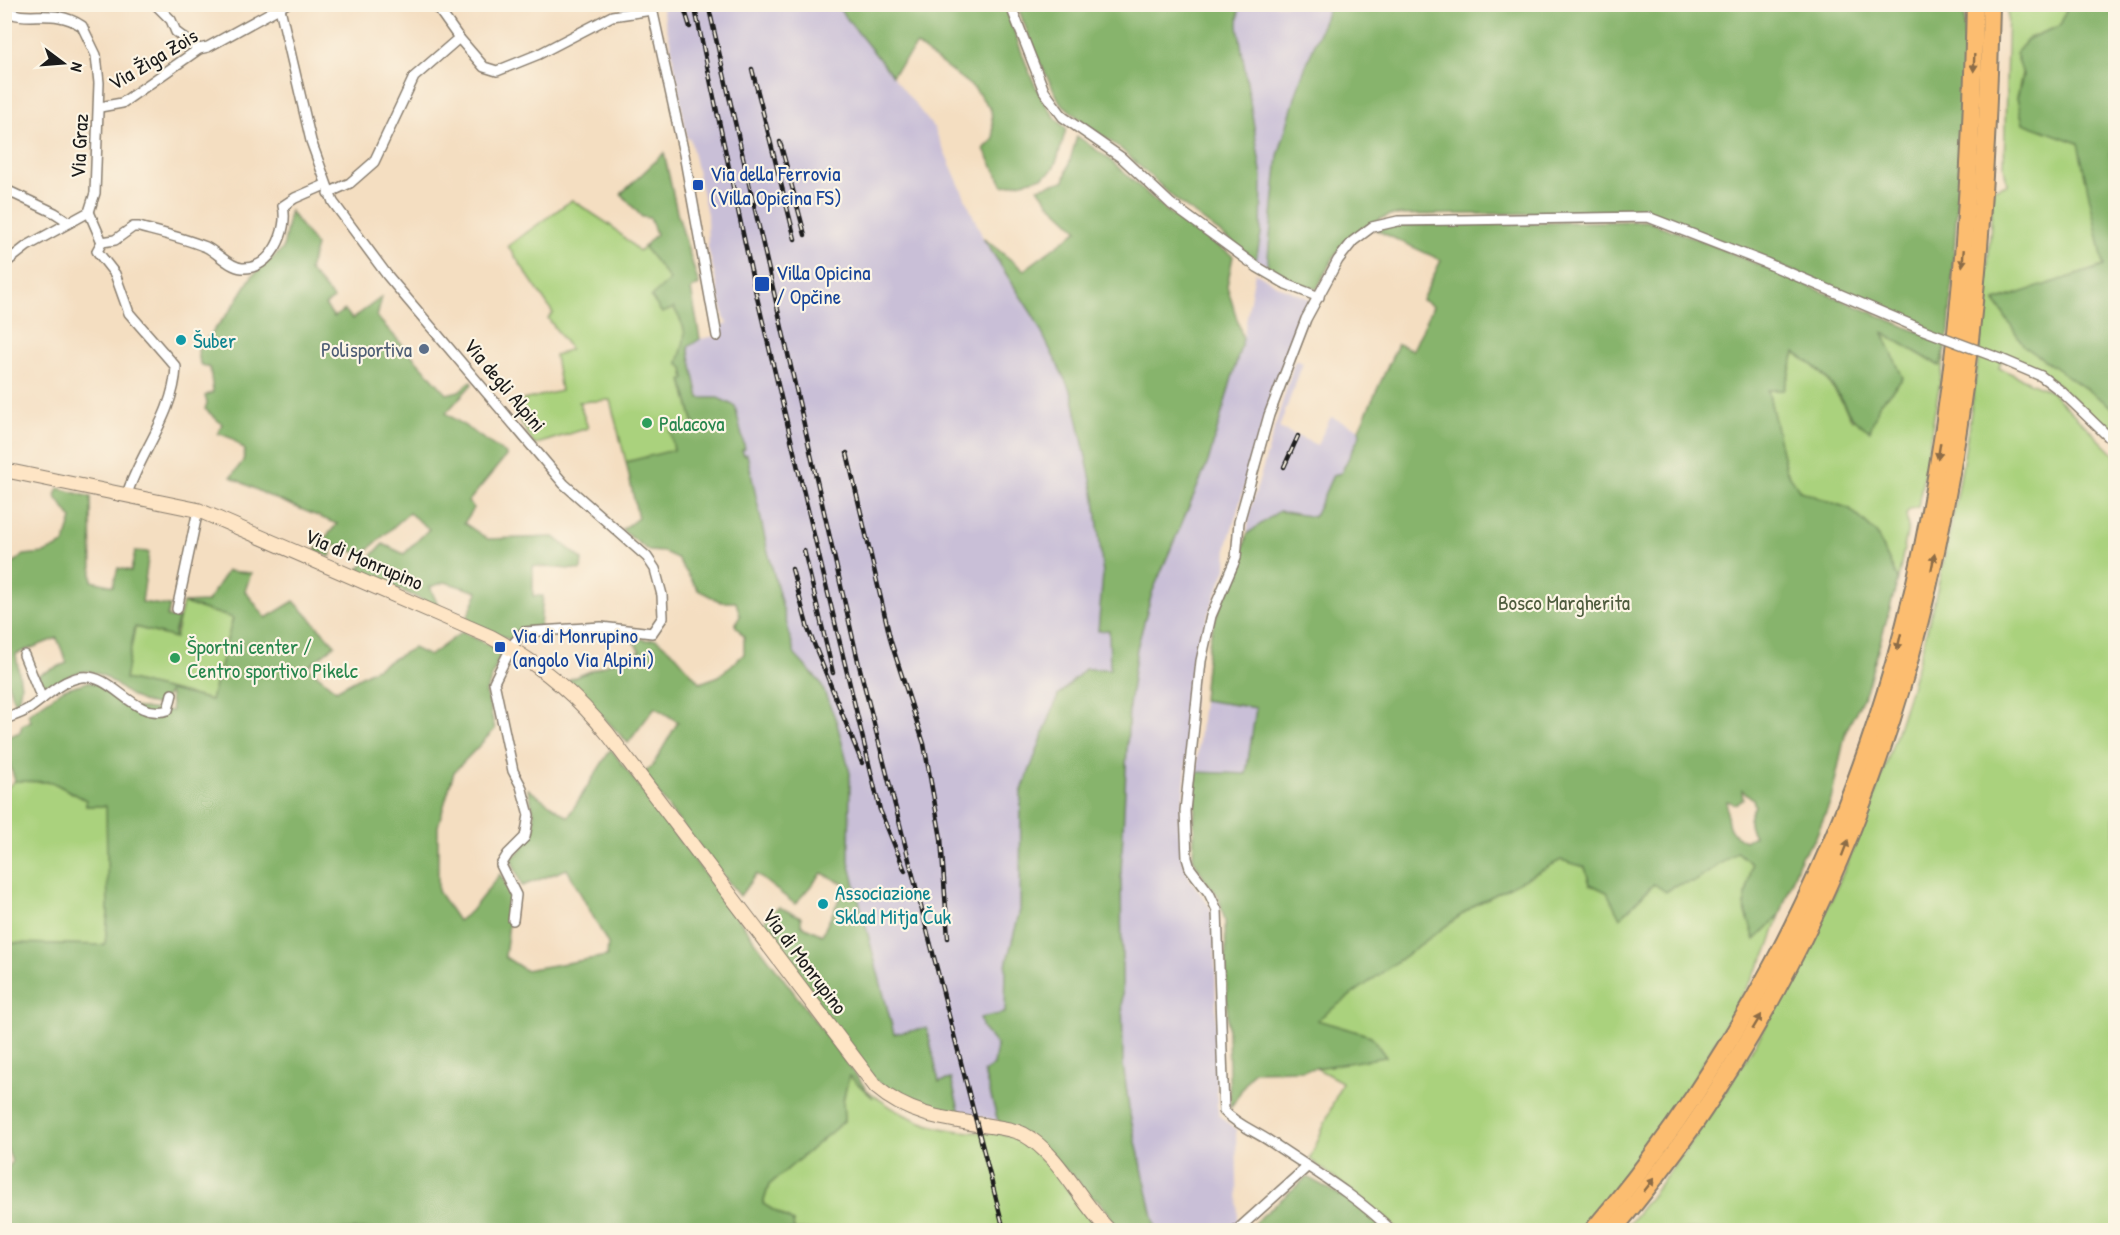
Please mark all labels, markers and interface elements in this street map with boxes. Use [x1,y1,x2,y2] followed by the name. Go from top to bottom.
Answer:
[103,21,203,97] street label: Via Žiga Zois
[33,33,93,93] north arrow
[1969,53,1978,72] one-way arrow
[66,60,89,75] text: N
[63,113,95,179] street label: Via Graz
[710,159,842,212] place label: Via della Ferrovia (Villa Opicina FS)
[691,178,705,192] marker: Via della Ferrovia (Villa Opicina FS)
[1958,248,1968,267] one-way arrow
[776,258,871,311] place label: Villa Opicina / Opčine
[753,275,771,293] marker: Villa Opicina / Opčine
[193,326,236,355] place label: Šuber
[457,332,553,438] street label: Via degli Alpini
[174,333,188,347] marker: Šuber
[321,335,412,364] place label: Polisportiva
[417,342,431,356] marker: Polisportiva
[659,409,724,438] place label: Palacova
[640,416,654,430] marker: Palacova
[1934,442,1943,461] one-way arrow
[300,521,428,597] street label: Via di Monrupino
[1929,552,1938,571] one-way arrow
[1498,588,1630,617] park label: Bosco Margherita
[512,621,654,674] place label: Via di Monrupino (angolo Via Alpini)
[187,632,359,685] place label: Športni center / Centro sportivo Pikelc
[1894,633,1904,651] one-way arrow
[493,640,507,654] marker: Via di Monrupino (angolo Via Alpini)
[168,651,182,665] marker: Športni center / Centro sportivo Pikelc
[1840,839,1850,857] one-way arrow
[835,878,952,931] place label: Associazione Sklad Mitja Čuk
[816,897,830,911] marker: Associazione Sklad Mitja Čuk
[756,902,854,1020] street label: Via di Monrupino
[1752,1014,1763,1030] one-way arrow
[1643,1177,1655,1192] one-way arrow

